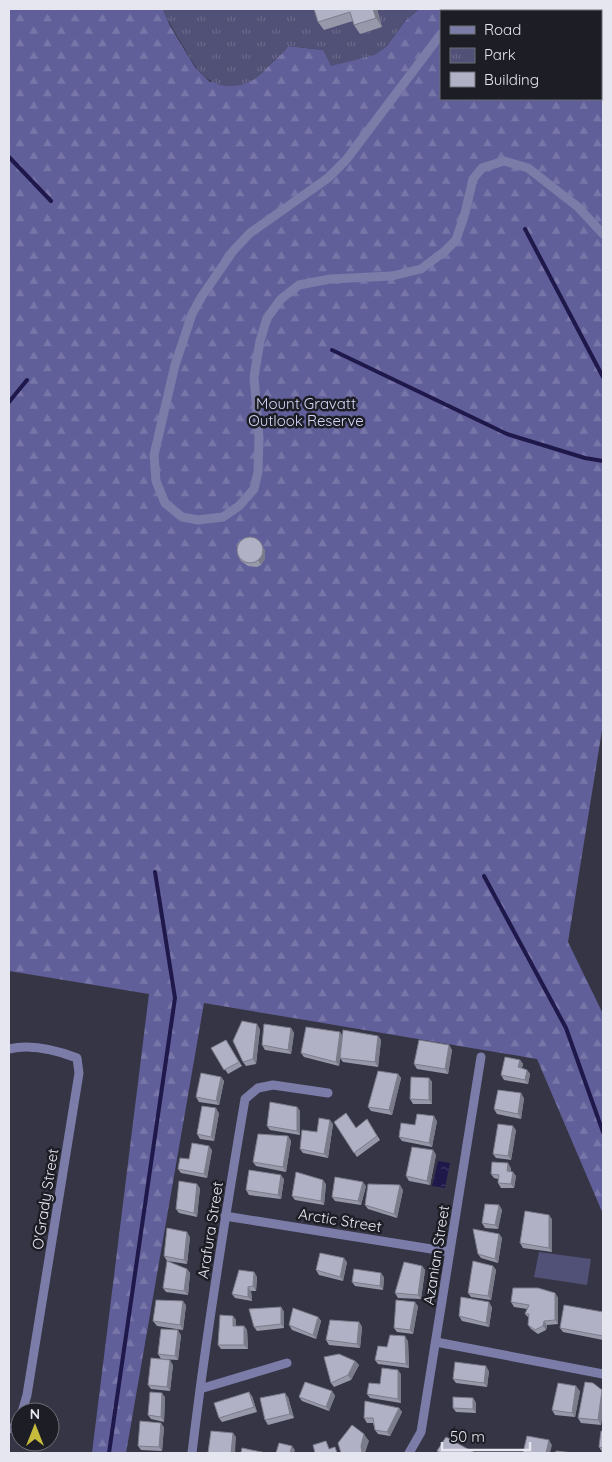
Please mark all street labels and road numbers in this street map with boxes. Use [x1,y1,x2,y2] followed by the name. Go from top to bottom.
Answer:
[28,1147,62,1251] street label: O'Grady Street
[193,1180,227,1280] street label: Arafura Street
[297,1204,383,1236] street label: Arctic Street
[419,1204,453,1306] street label: Azanian Street

